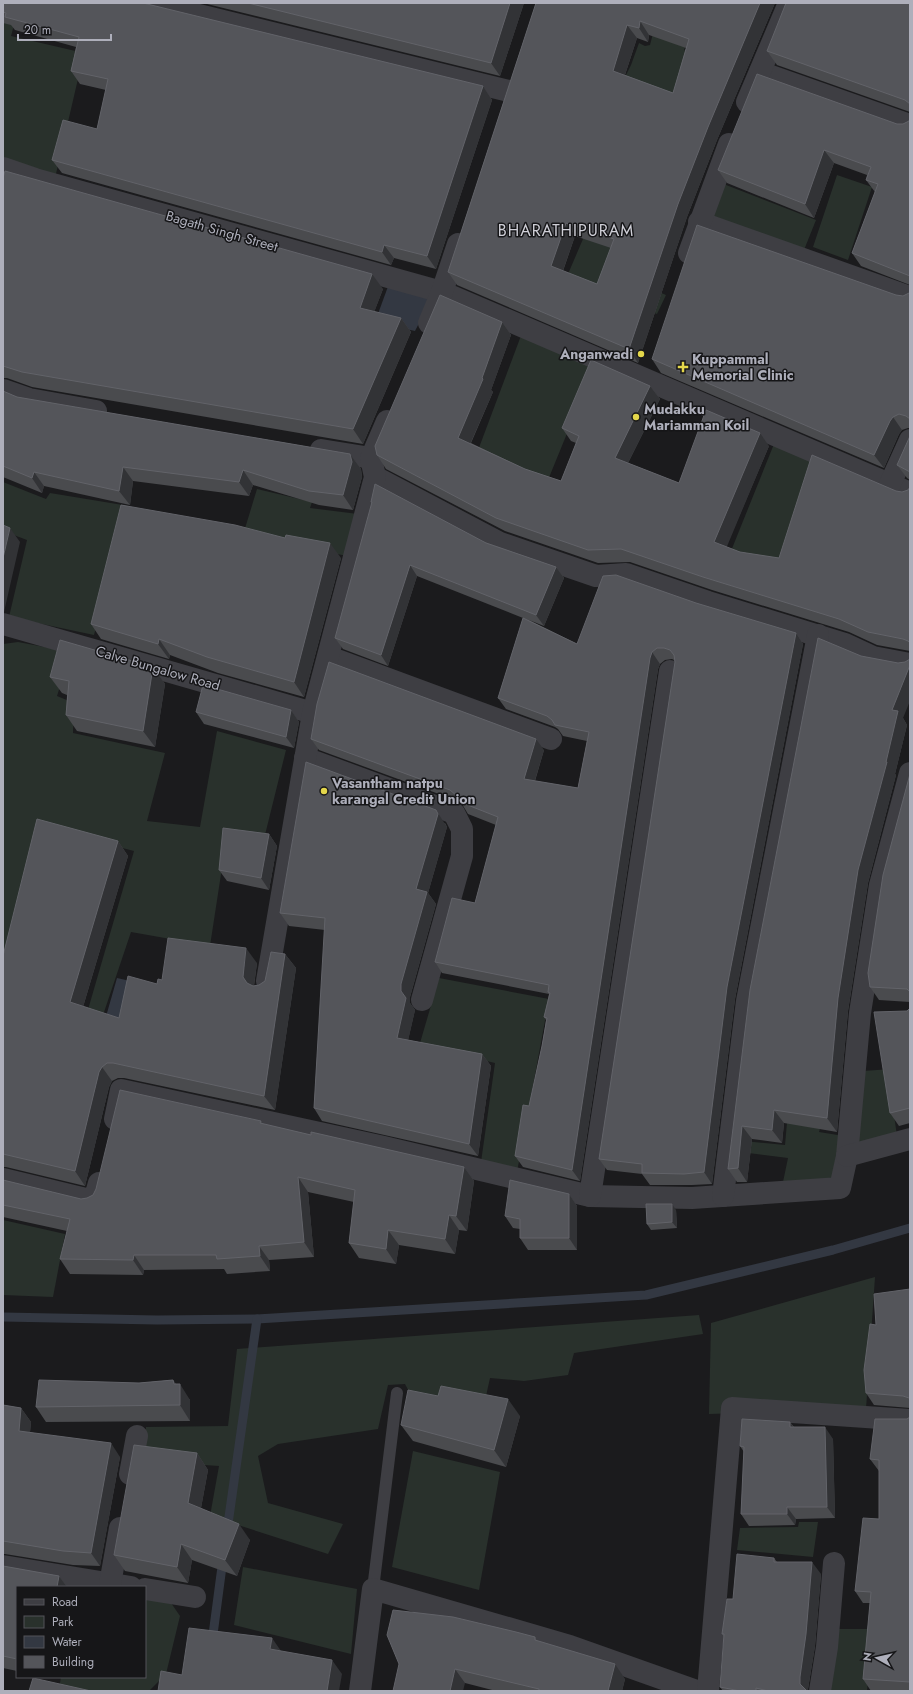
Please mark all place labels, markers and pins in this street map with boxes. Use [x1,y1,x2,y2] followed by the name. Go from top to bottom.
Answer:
[559,344,633,364] place label: Anganwadi
[636,349,646,359] marker: Anganwadi
[692,349,794,385] place label: Kuppammal Memorial Clinic
[677,361,689,373] marker: Kuppammal Memorial Clinic
[644,399,749,435] place label: Mudakku Mariamman Koil
[631,412,641,422] marker: Mudakku Mariamman Koil
[331,773,476,809] place label: Vasantham natpu karangal Credit Union
[319,786,329,796] marker: Vasantham natpu karangal Credit Union

